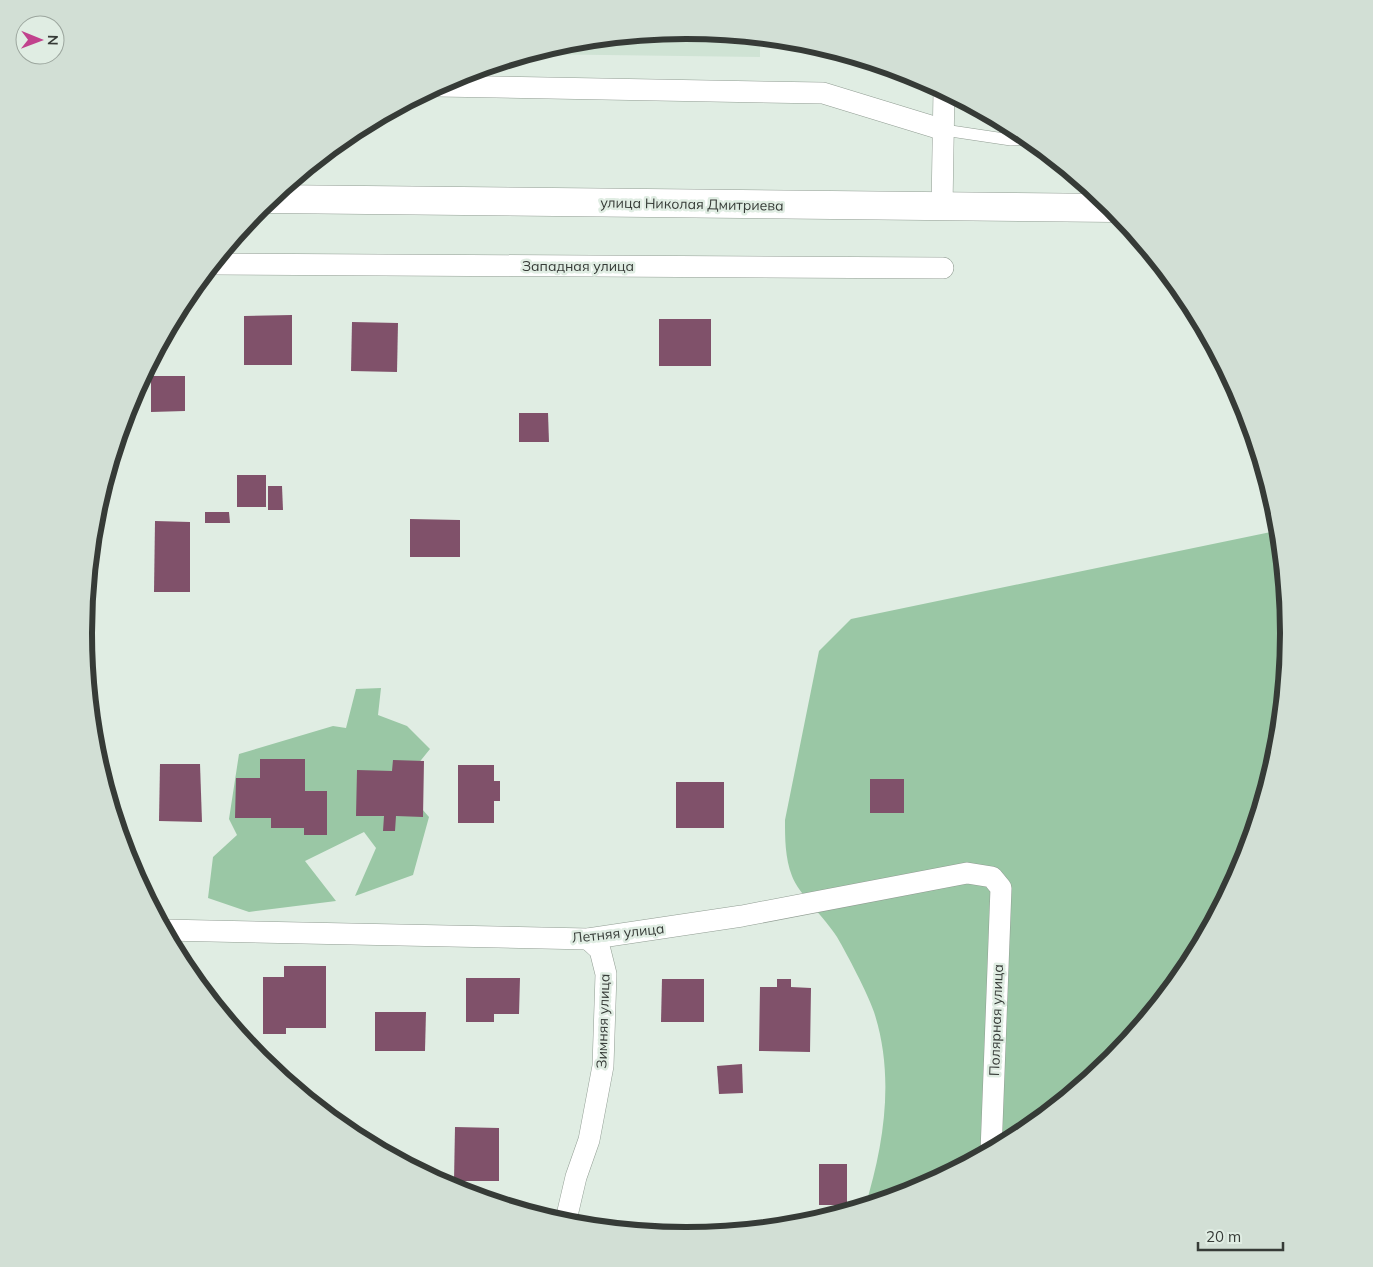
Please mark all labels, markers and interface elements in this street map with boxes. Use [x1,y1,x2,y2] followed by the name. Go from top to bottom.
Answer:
[15,15,65,65] north arrow
[44,35,62,46] text: N
[600,193,784,215] street label: улица Николая Дмитриева
[522,257,634,275] street label: Западная улица
[571,919,665,947] street label: Летняя улица
[985,964,1007,1076] street label: Полярная улица
[592,973,614,1069] street label: Зимняя улица
[1198,1220,1283,1252] scale bar
[1206,1227,1241,1246] text: 20 m

